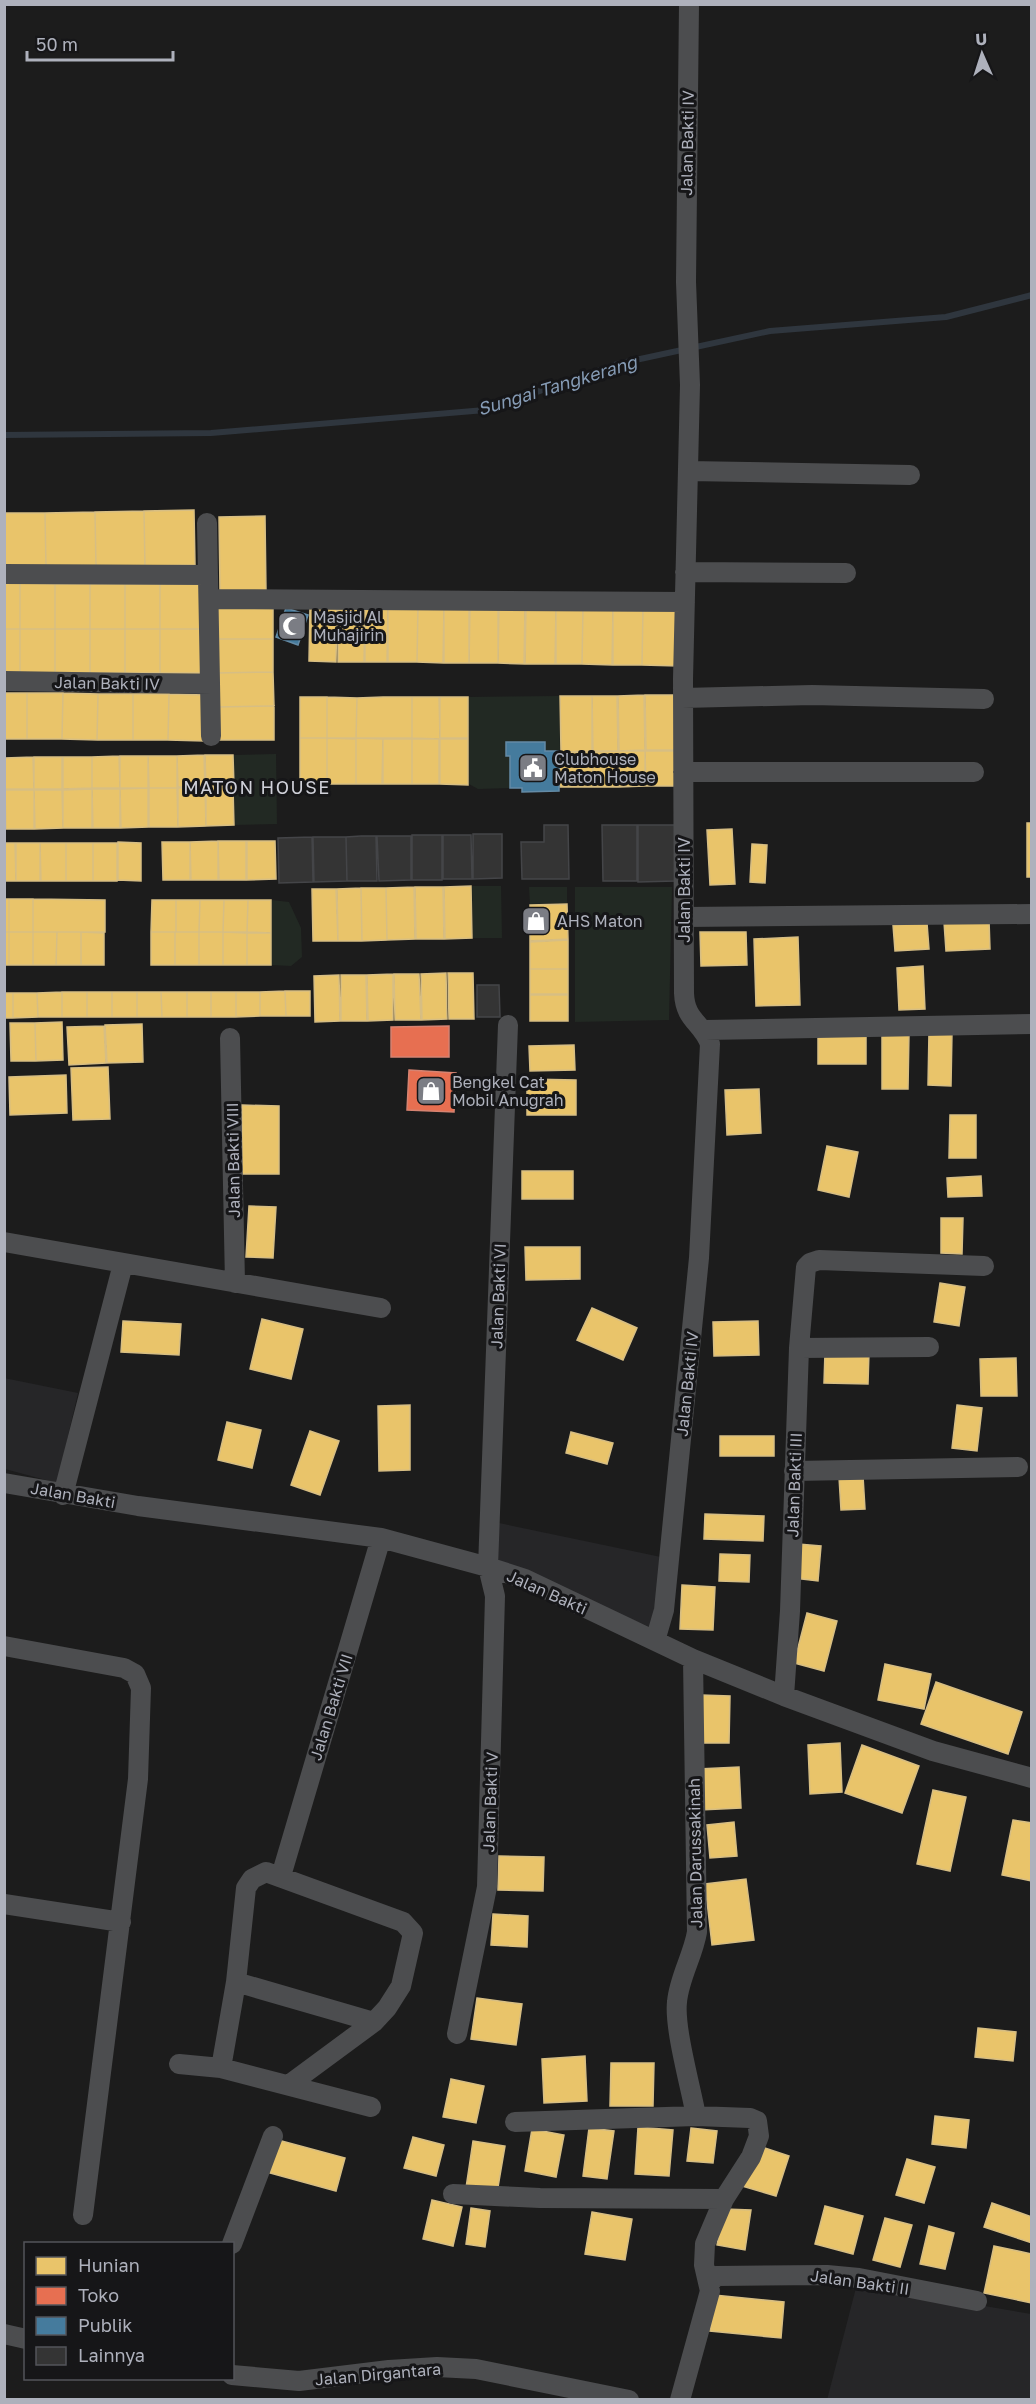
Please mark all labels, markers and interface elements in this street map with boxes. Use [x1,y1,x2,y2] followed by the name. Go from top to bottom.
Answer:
[27,24,172,62] scale bar
[952,24,1012,84] north arrow
[975,29,988,49] text: U
[36,33,78,55] text: 50 m
[676,90,698,196] street label: Jalan Bakti IV
[475,350,641,420] water label: Sungai Tangkerang
[313,607,384,645] place label: Masjid Al Muhajirin
[276,610,308,642] mosque icon: Masjid Al Muhajirin
[54,672,160,694] street label: Jalan Bakti IV
[554,749,656,787] place label: Clubhouse Maton House
[517,752,549,784] public building icon: Clubhouse Maton House
[183,776,331,798] district label: MATON HOUSE
[674,837,694,943] street label: Jalan Bakti IV
[520,905,552,937] shop icon: AHS Maton
[557,911,643,931] place label: AHS Maton
[452,1072,564,1110] place label: Bengkel Cat Mobil Anugrah
[415,1075,447,1107] shop icon: Bengkel Cat Mobil Anugrah
[222,1102,244,1218] street label: Jalan Bakti VIII
[486,1243,510,1349] street label: Jalan Bakti VI
[672,1330,702,1437] street label: Jalan Bakti IV
[782,1432,806,1538] street label: Jalan Bakti III
[29,1478,117,1512] street label: Jalan Bakti
[504,1565,590,1619] street label: Jalan Bakti
[305,1651,357,1763] street label: Jalan Bakti VII
[478,1751,502,1853] street label: Jalan Bakti V
[684,1778,706,1928] street label: Jalan Darussakinah
[24,2242,234,2380] legend
[78,2254,140,2276] text: Hunian
[809,2265,911,2299] street label: Jalan Bakti II
[78,2284,119,2306] text: Toko
[78,2314,133,2336] text: Publik
[78,2344,145,2366] text: Lainnya
[314,2359,442,2389] street label: Jalan Dirgantara

